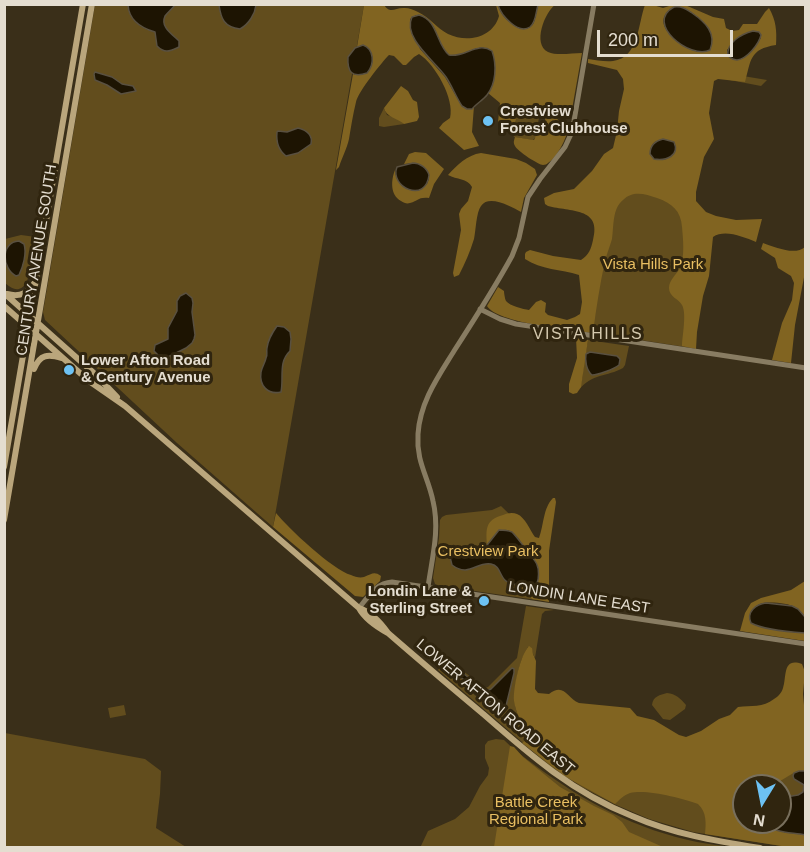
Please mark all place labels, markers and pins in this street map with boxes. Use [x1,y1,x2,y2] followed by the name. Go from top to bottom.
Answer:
[500,103,628,138] place label: Crestview Forest Clubhouse
[481,114,495,128] marker: Crestview Forest Clubhouse
[81,352,210,387] place label: Lower Afton Road & Century Avenue
[62,363,76,377] marker: Lower Afton Road & Century Avenue
[368,583,472,618] place label: Londin Lane & Sterling Street
[477,594,491,608] marker: Londin Lane & Sterling Street

